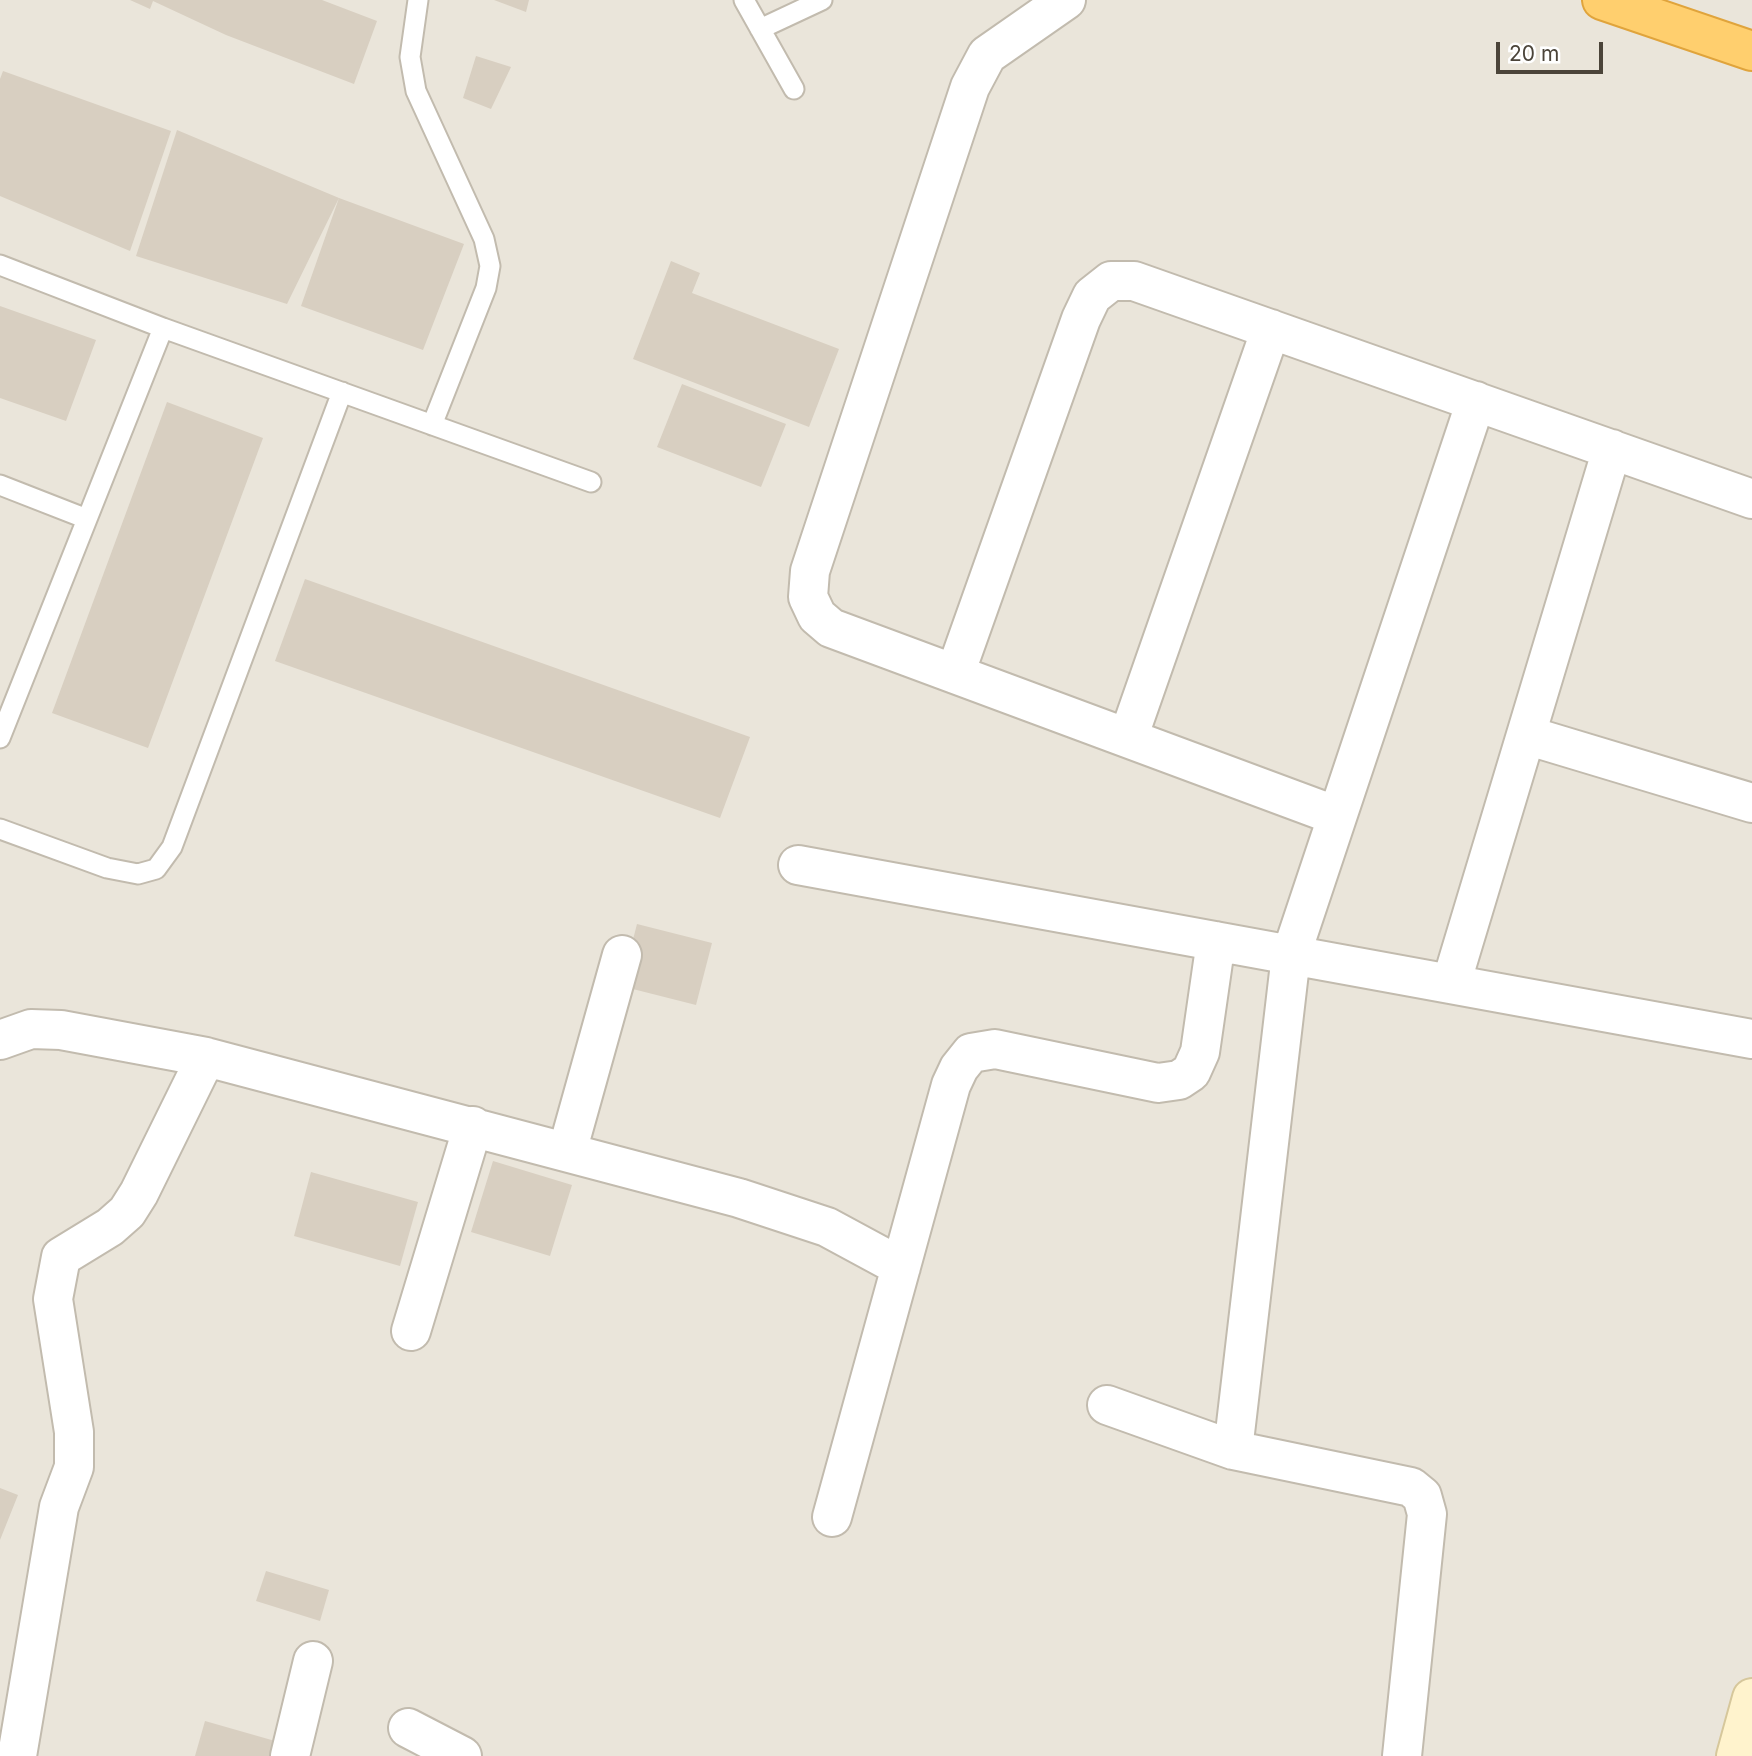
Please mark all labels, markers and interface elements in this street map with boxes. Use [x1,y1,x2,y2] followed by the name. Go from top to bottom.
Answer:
[1500,28,1607,72] scale bar
[1509,41,1559,66] text: 20 m

